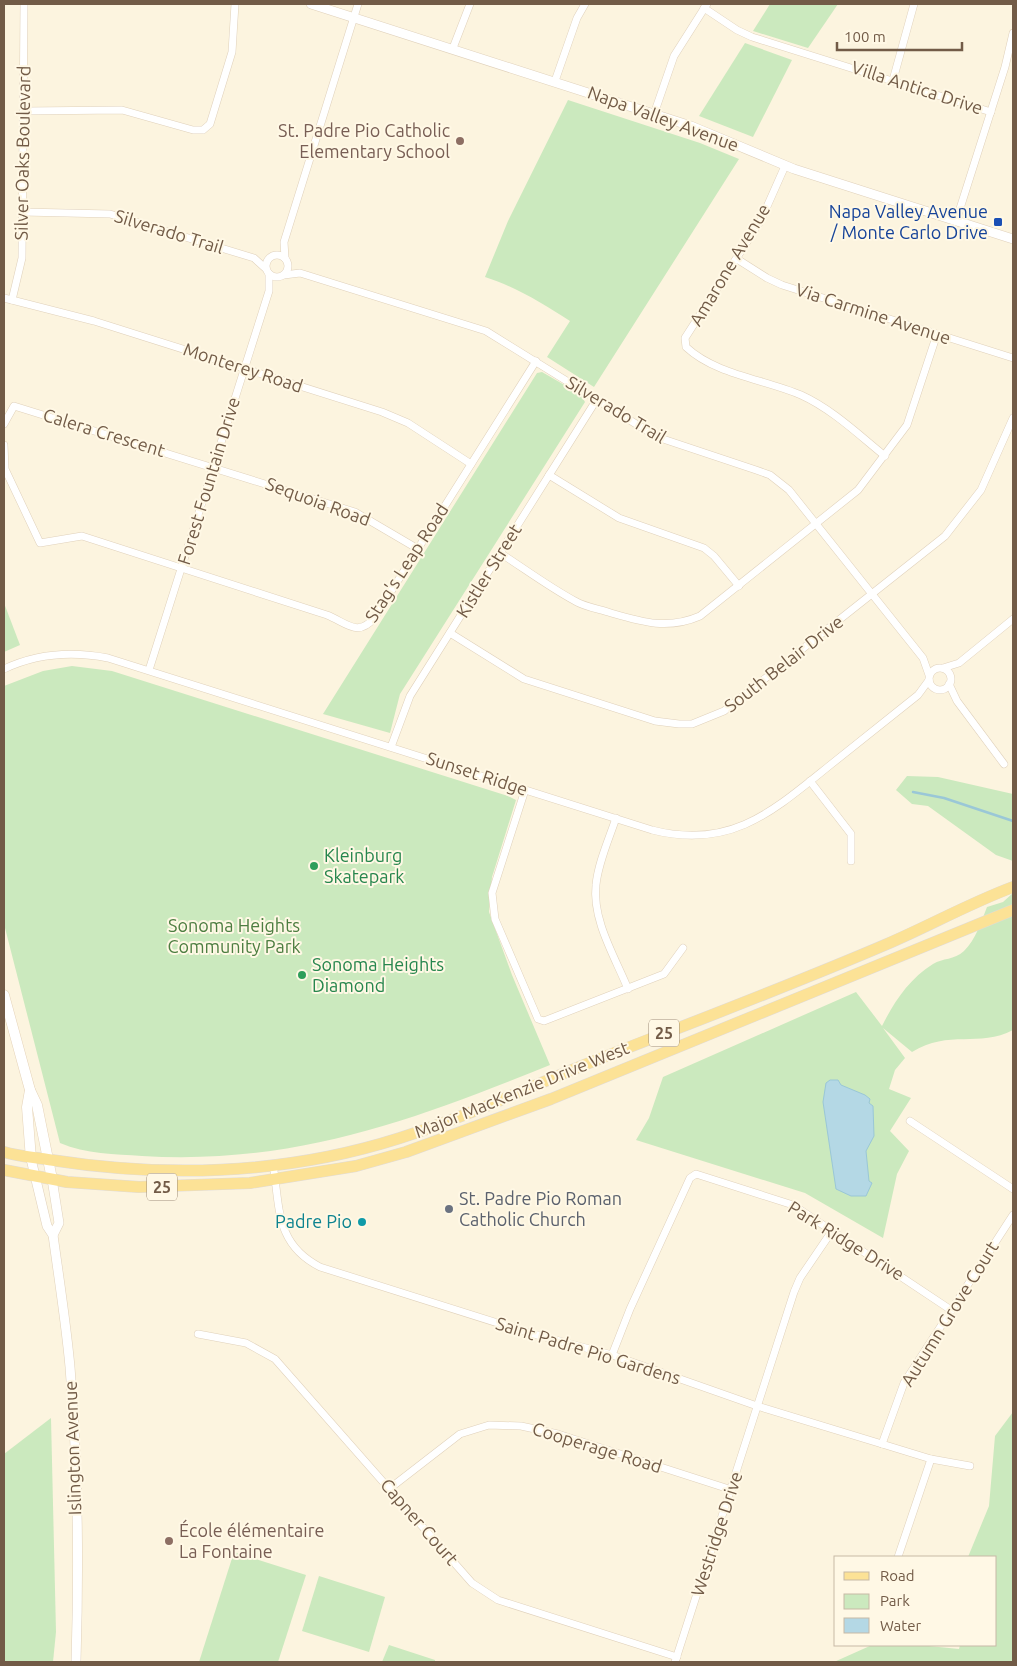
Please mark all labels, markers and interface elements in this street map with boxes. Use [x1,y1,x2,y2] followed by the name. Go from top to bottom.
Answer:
[837,20,962,52] scale bar
[844,28,886,45] text: 100 m
[849,56,985,118] street label: Villa Antica Drive
[10,66,34,240] street label: Silver Oaks Boulevard
[585,81,742,155] street label: Napa Valley Avenue
[278,120,450,161] place label: St. Padre Pio Catholic Elementary School
[454,135,466,147] marker: St. Padre Pio Catholic Elementary School
[685,200,773,329] street label: Amarone Avenue
[829,201,988,242] place label: Napa Valley Avenue / Monte Carlo Drive
[112,205,227,257] street label: Silverado Trail
[992,216,1004,228] marker: Napa Valley Avenue / Monte Carlo Drive
[793,279,953,348] street label: Via Carmine Avenue
[181,338,306,396] street label: Monterey Road
[563,371,670,447] street label: Silverado Trail
[173,395,243,567] street label: Forest Fountain Drive
[41,404,168,460] street label: Calera Crescent
[263,473,373,529] street label: Sequoia Road
[361,500,452,625] street label: Stag's Leap Road
[451,520,525,621] street label: Kistler Street
[720,611,847,716] street label: South Belair Drive
[424,747,531,799] street label: Sunset Ridge
[324,845,404,886] place label: Kleinburg Skatepark
[308,860,320,872] marker: Kleinburg Skatepark
[167,915,301,956] park label: Sonoma Heights Community Park
[312,954,444,995] place label: Sonoma Heights Diamond
[296,969,308,981] marker: Sonoma Heights Diamond
[649,1020,679,1046] road number: 25
[411,1037,632,1141] street label: Major MacKenzie Drive West
[147,1174,177,1200] road number: 25
[459,1188,622,1229] place label: St. Padre Pio Roman Catholic Church
[785,1196,908,1284] street label: Park Ridge Drive
[443,1203,455,1215] marker: St. Padre Pio Roman Catholic Church
[275,1211,352,1231] place label: Padre Pio
[356,1216,368,1228] marker: Padre Pio
[896,1237,1002,1390] street label: Autumn Grove Court
[493,1312,683,1388] street label: Saint Padre Pio Gardens
[60,1380,84,1516] street label: Islington Avenue
[530,1418,665,1476] street label: Cooperage Road
[686,1469,746,1599] street label: Westridge Drive
[377,1474,463,1569] street label: Capner Court
[179,1519,324,1561] place label: École élémentaire La Fontaine
[163,1535,175,1547] marker: École élémentaire La Fontaine
[834,1556,997,1646] legend
[880,1567,915,1584] text: Road
[880,1592,910,1609] text: Park
[880,1617,921,1634] text: Water

